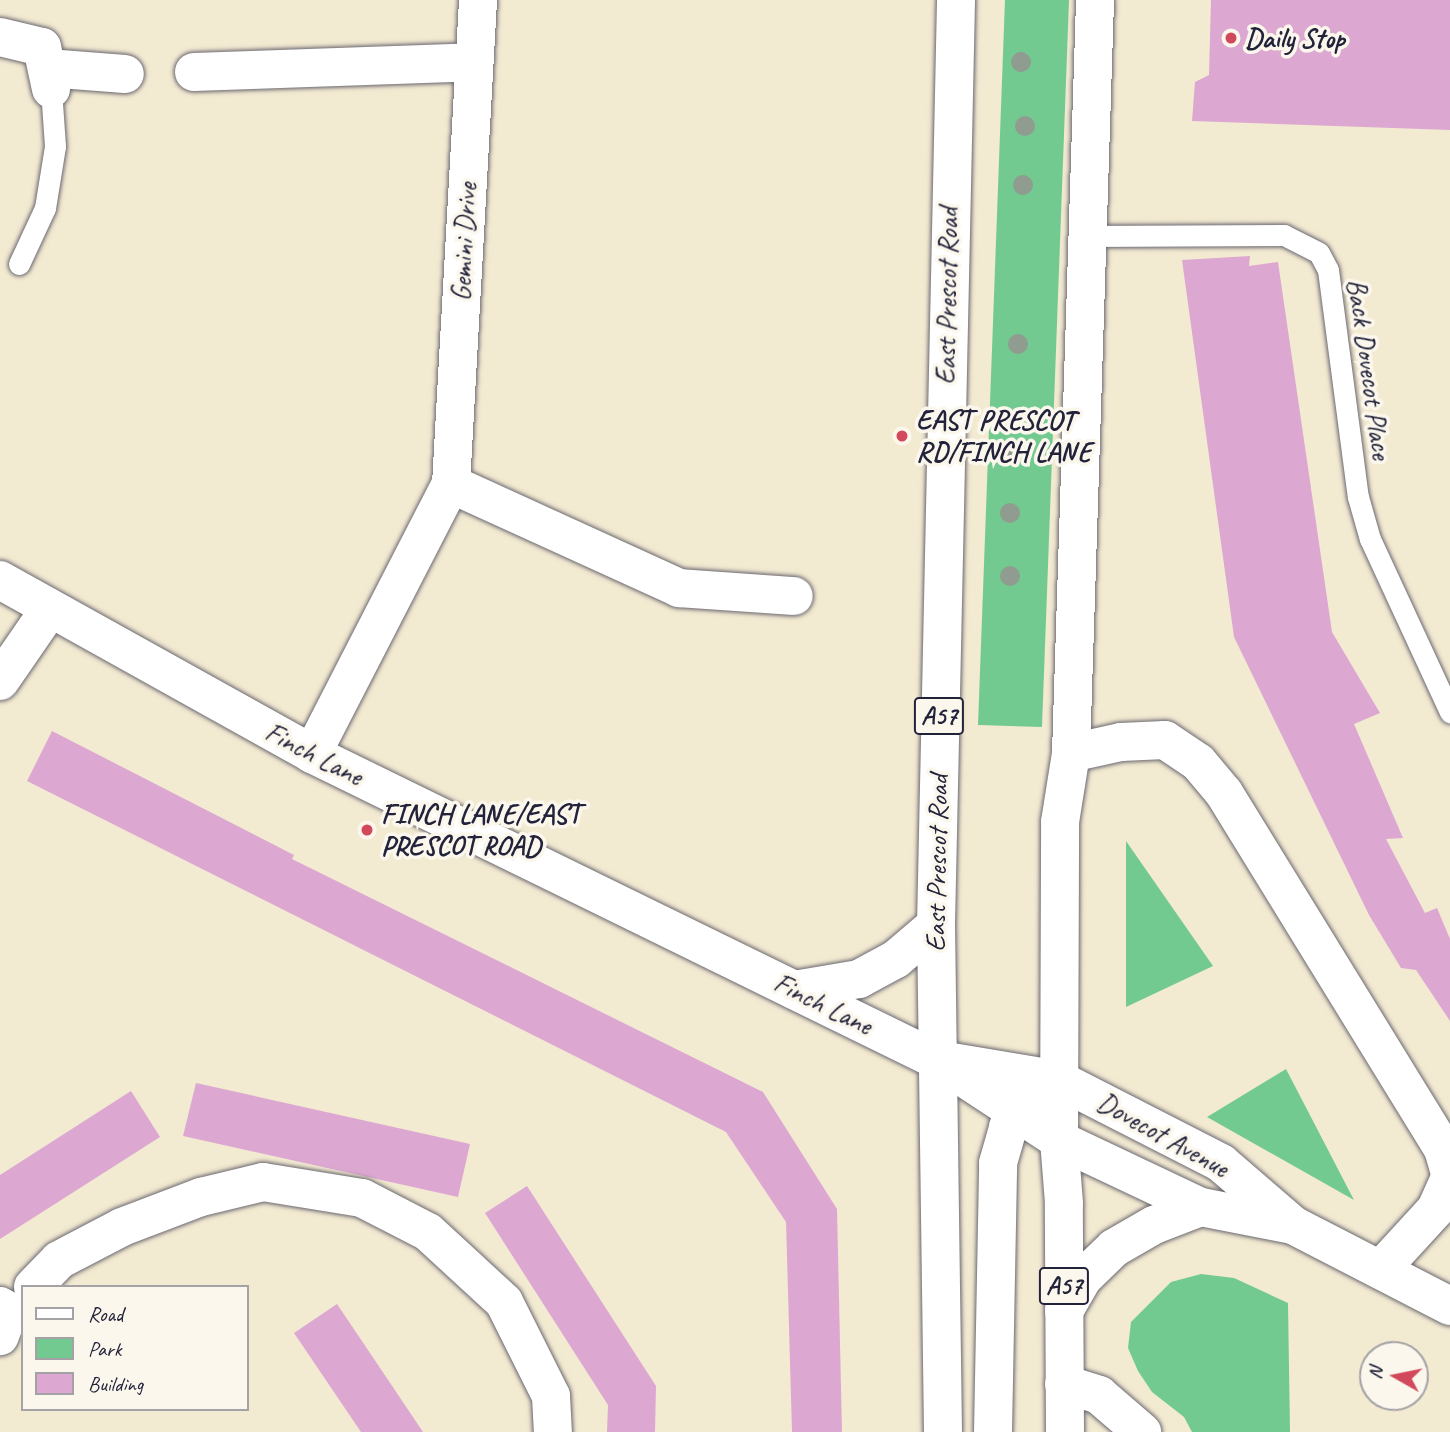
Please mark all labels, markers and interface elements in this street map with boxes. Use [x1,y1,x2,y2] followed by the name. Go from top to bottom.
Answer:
[1245,21,1345,55] place label: Daily Stop
[1223,30,1239,46] marker: Daily Stop
[444,182,484,302] street label: Gemini Drive
[929,207,965,385] street label: East Prescot Road
[1340,276,1398,462] street label: Back Dovecot Place
[916,403,1092,469] place label: EAST PRESCOT RD/FINCH LANE
[894,428,910,444] marker: EAST PRESCOT RD/FINCH LANE
[913,694,965,738] road number: A57
[259,715,369,793] street label: Finch Lane
[919,774,955,952] street label: East Prescot Road
[381,797,581,863] place label: FINCH LANE/EAST PRESCOT ROAD
[359,822,375,838] marker: FINCH LANE/EAST PRESCOT ROAD
[768,966,878,1042] street label: Finch Lane
[1091,1085,1235,1185] street label: Dovecot Avenue
[1038,1264,1090,1308] road number: A57
[21,1285,248,1411] legend
[88,1301,123,1327] text: Road
[88,1336,121,1362] text: Park
[1359,1341,1429,1411] north arrow
[1362,1365,1388,1381] text: N
[88,1371,143,1397] text: Building

